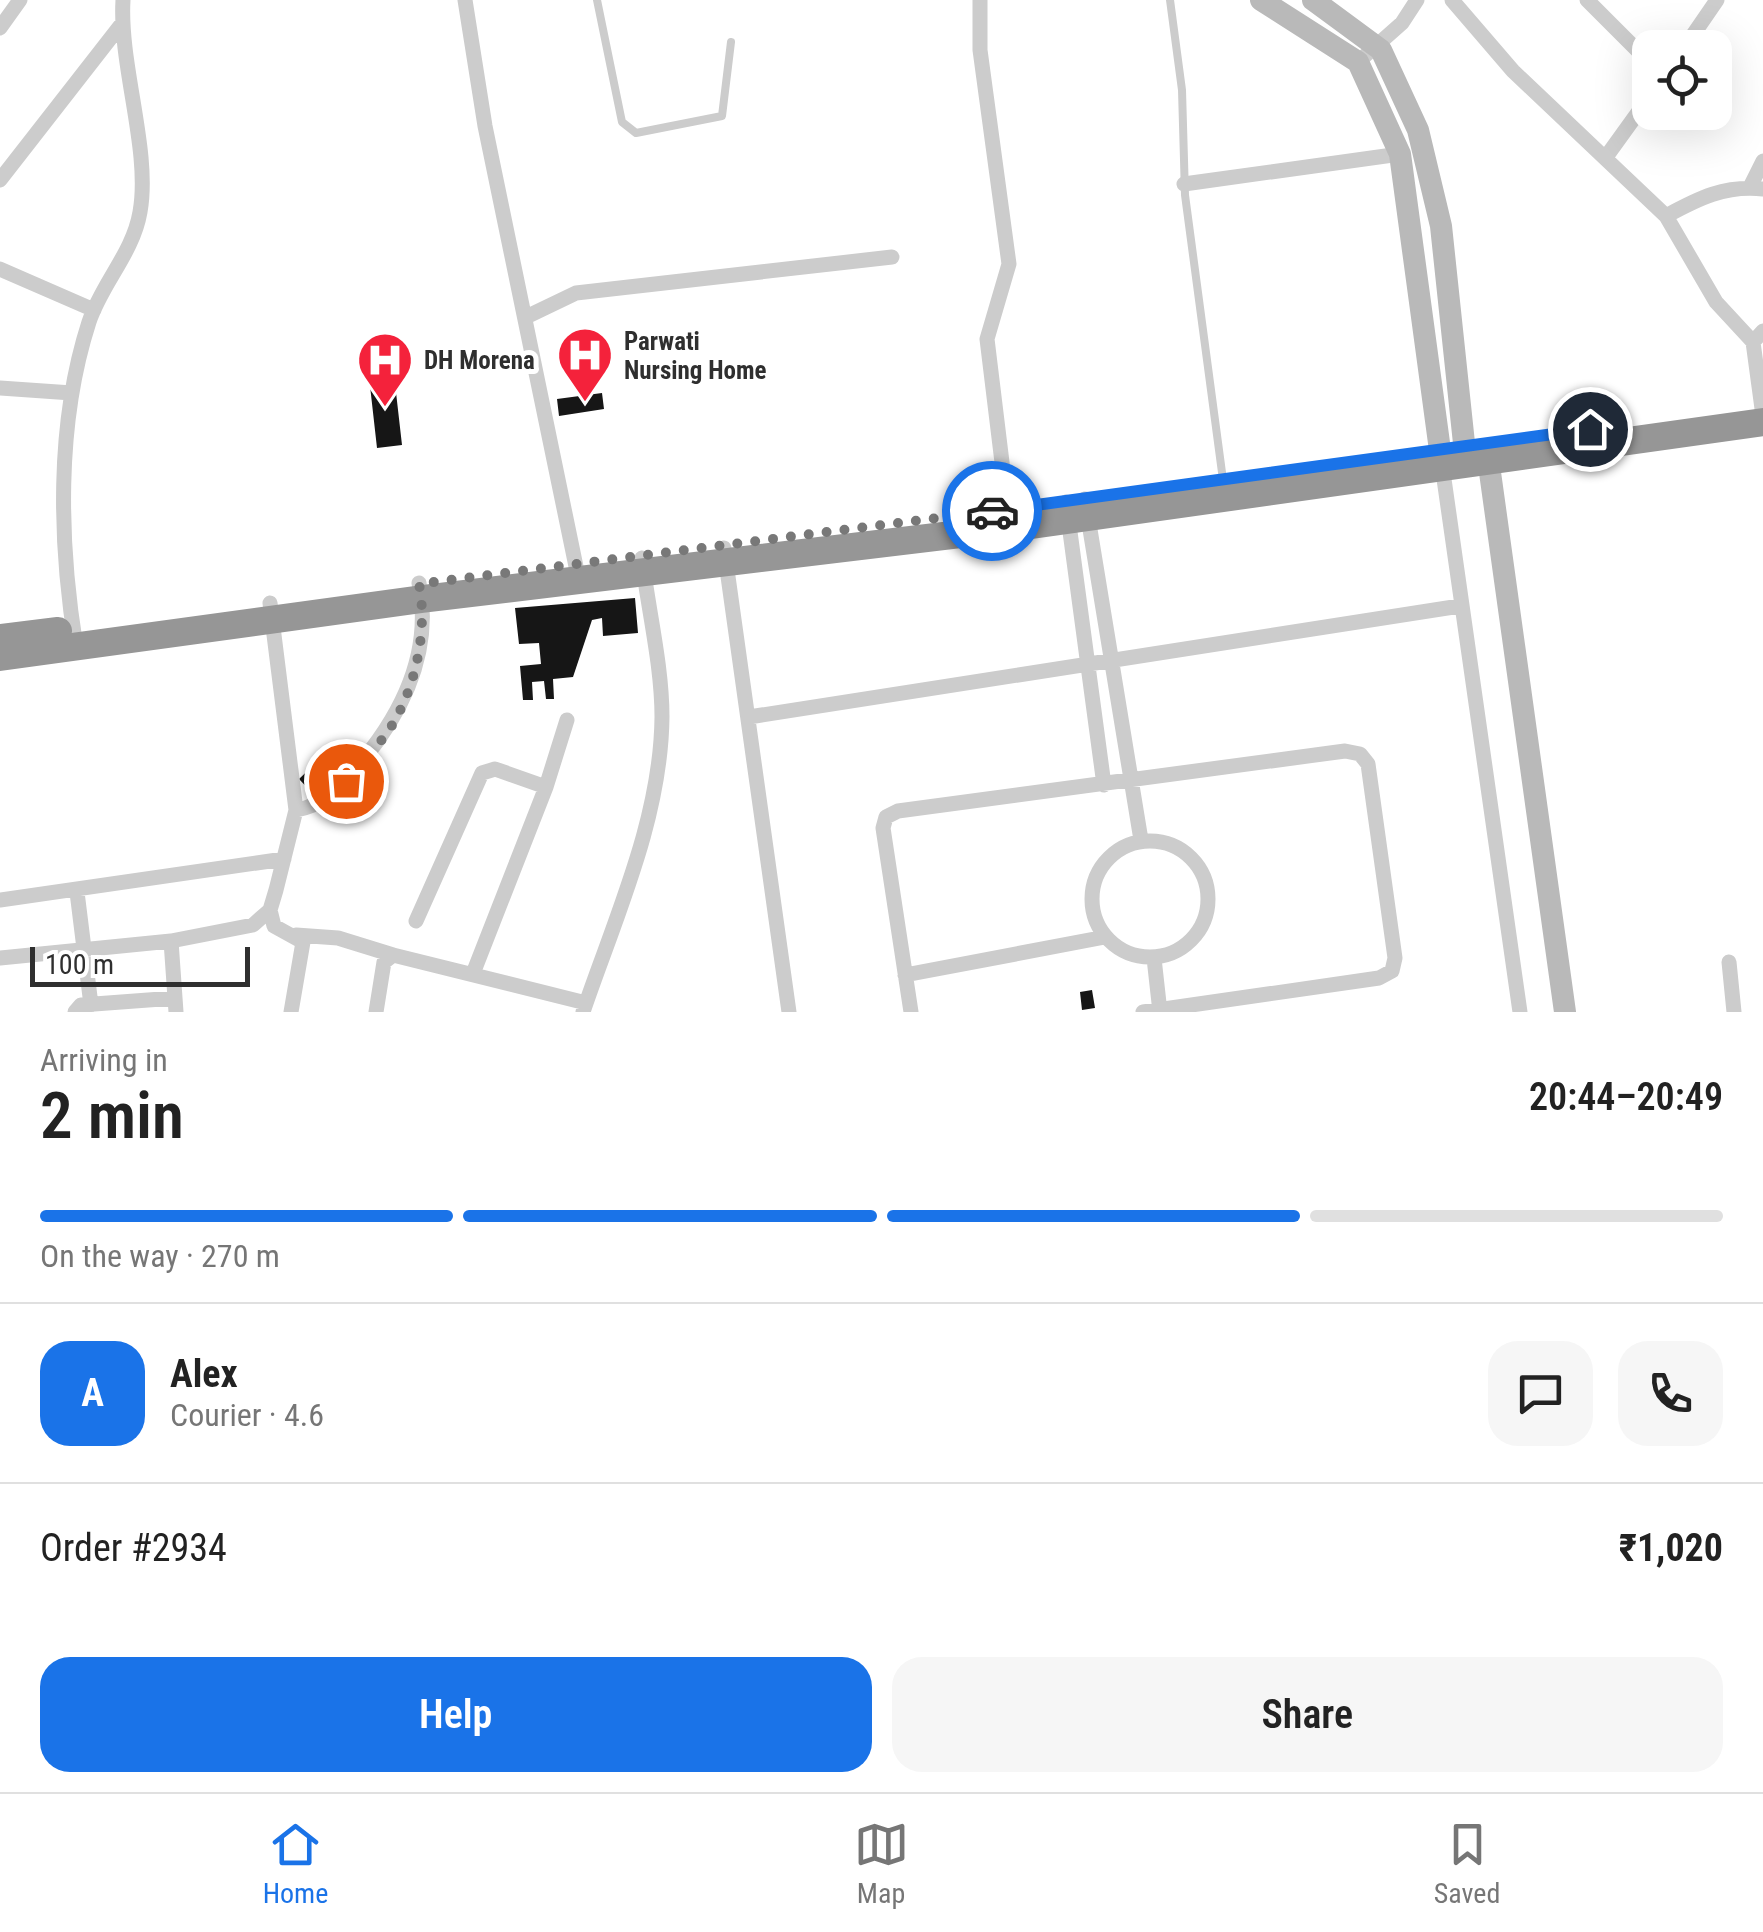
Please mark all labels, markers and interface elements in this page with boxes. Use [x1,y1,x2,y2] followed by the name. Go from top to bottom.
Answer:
[1632,30,1732,130] map controls
[1632,30,1732,130] button: locate
[555,325,615,404] hospital icon: Parwati Nursing Home
[624,327,767,385] place label: Parwati Nursing Home
[355,330,415,409] hospital icon: DH Morena
[424,346,535,375] place label: DH Morena
[1548,387,1633,472] pin
[1563,402,1618,457] icon: home
[942,461,1042,561] courier
[965,484,1020,539] icon: car
[304,739,389,824] pin
[319,754,374,809] icon: bag
[30,942,250,986] scale bar
[45,948,114,981] text: 100 m
[40,1041,168,1079] text: Arriving in
[1529,1075,1723,1119] text: 20:44–20:49
[40,1078,184,1154] text: 2 min
[40,1237,280,1275] text: On the way · 270 m
[1488,1341,1593,1446] button: chat
[1618,1341,1723,1446] button: phone
[170,1352,238,1396] text: Alex
[81,1371,104,1415] text: A
[170,1396,324,1434] text: Courier · 4.6
[40,1526,227,1570] text: Order #2934
[1619,1526,1723,1570] text: ₹1,020
[40,1657,872,1772] button: Help
[892,1657,1723,1772] button: Share
[263,1817,328,1910] tab: Home
[854,1817,909,1910] tab: Map
[1434,1817,1500,1910] tab: Saved

